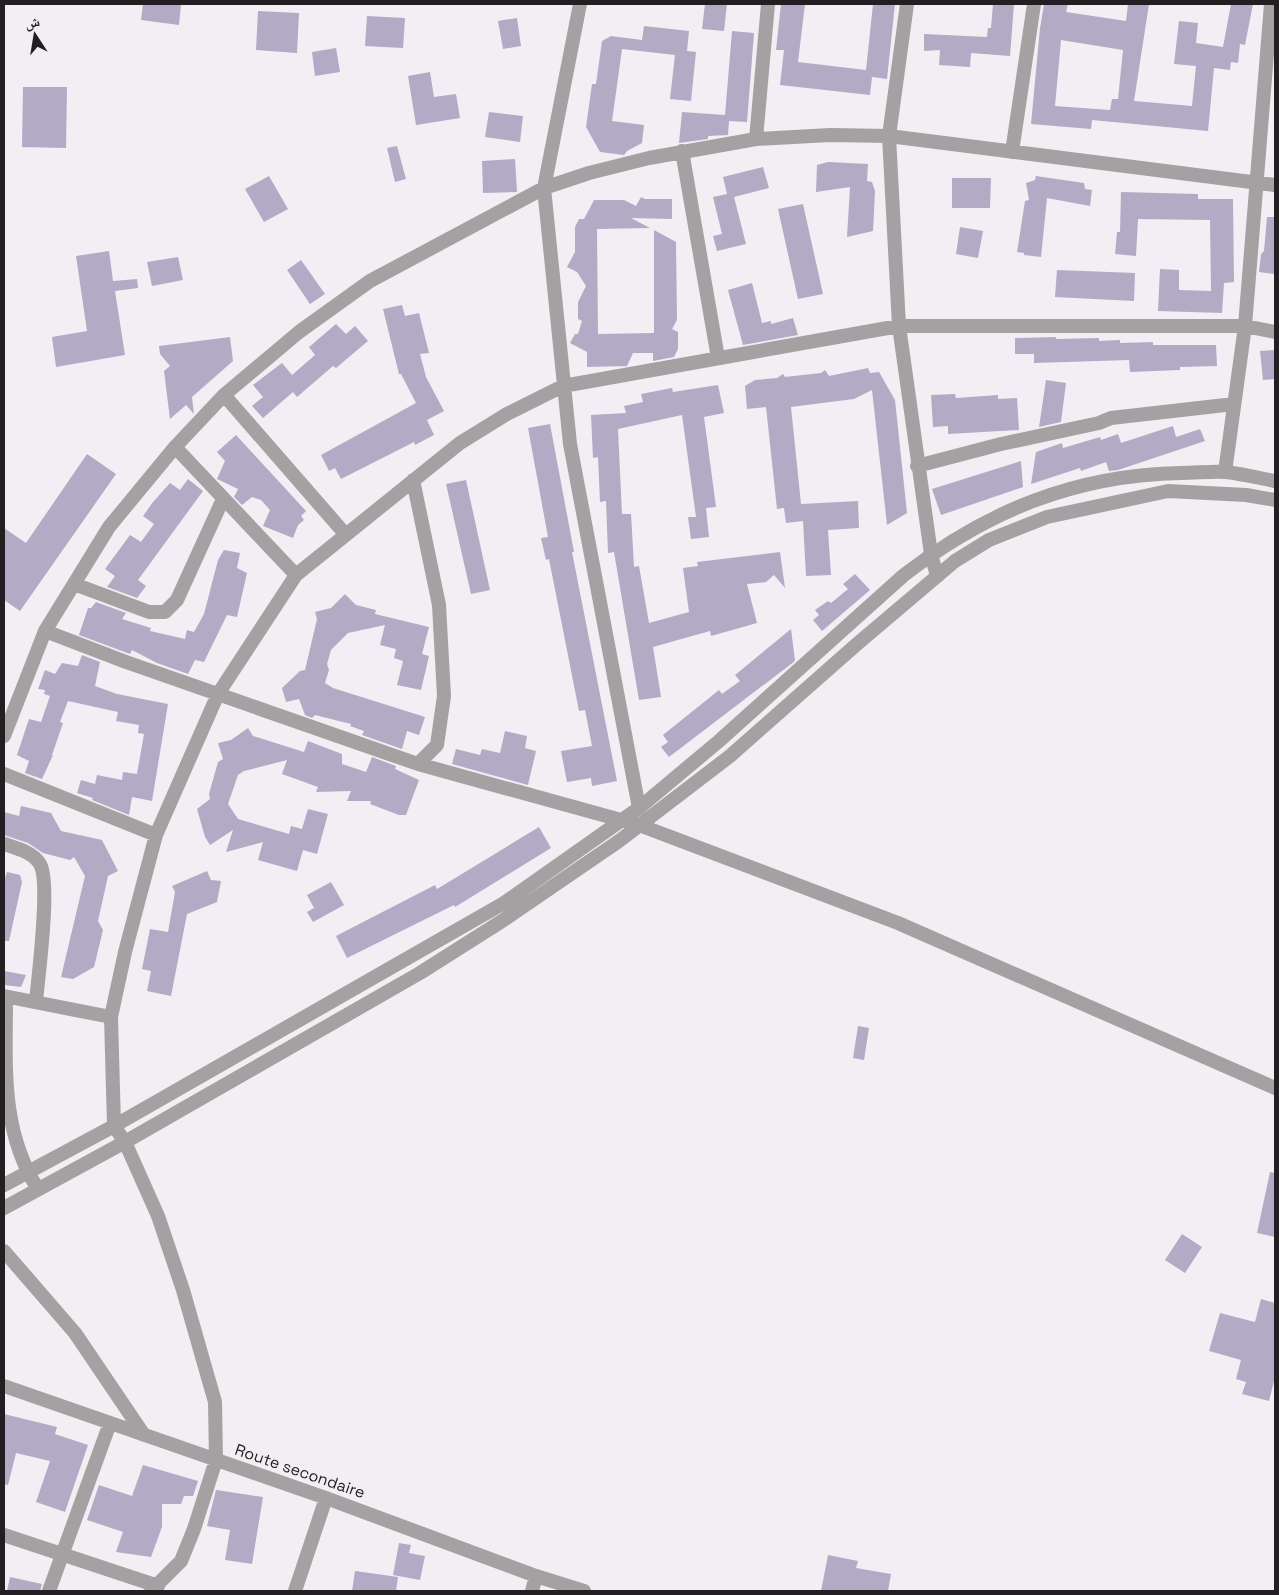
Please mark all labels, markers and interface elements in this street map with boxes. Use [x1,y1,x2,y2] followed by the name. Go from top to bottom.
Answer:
[10,10,60,60] north arrow
[23,12,42,33] text: ش
[232,1439,368,1503] street label: Route secondaire

